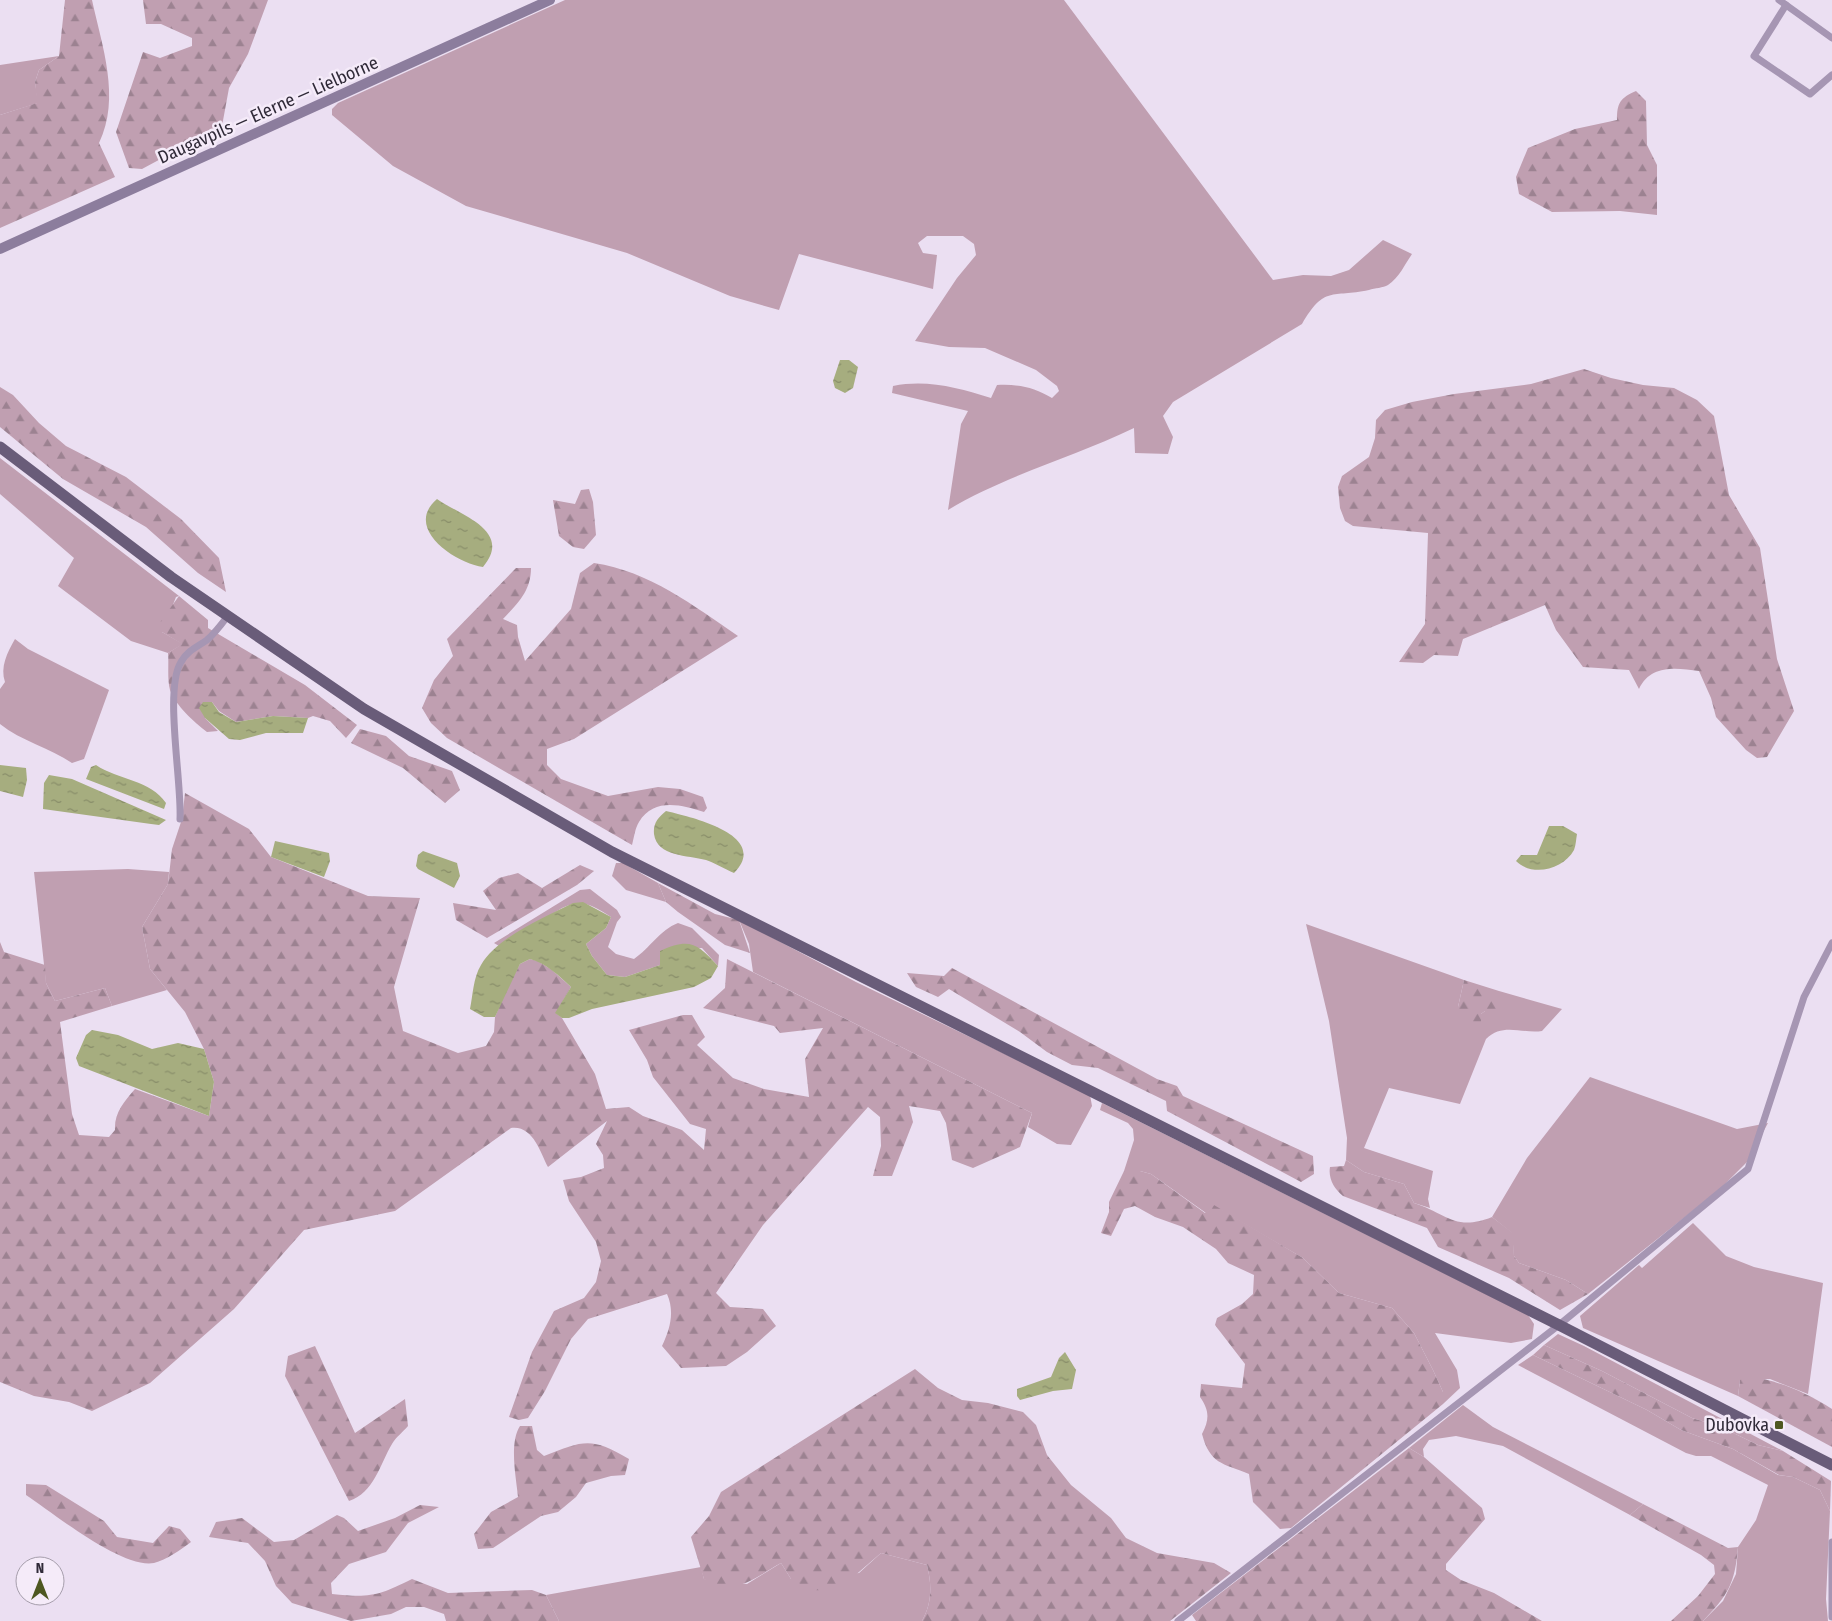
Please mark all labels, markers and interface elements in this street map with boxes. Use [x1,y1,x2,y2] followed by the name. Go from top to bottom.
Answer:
[154,51,382,169] street label: Daugavpils — Elerne — Lielborne
[1705,1414,1769,1436] place label: Dubovka
[1773,1419,1785,1431] marker: Dubovka
[15,1556,65,1606] north arrow
[36,1560,44,1577] text: N

